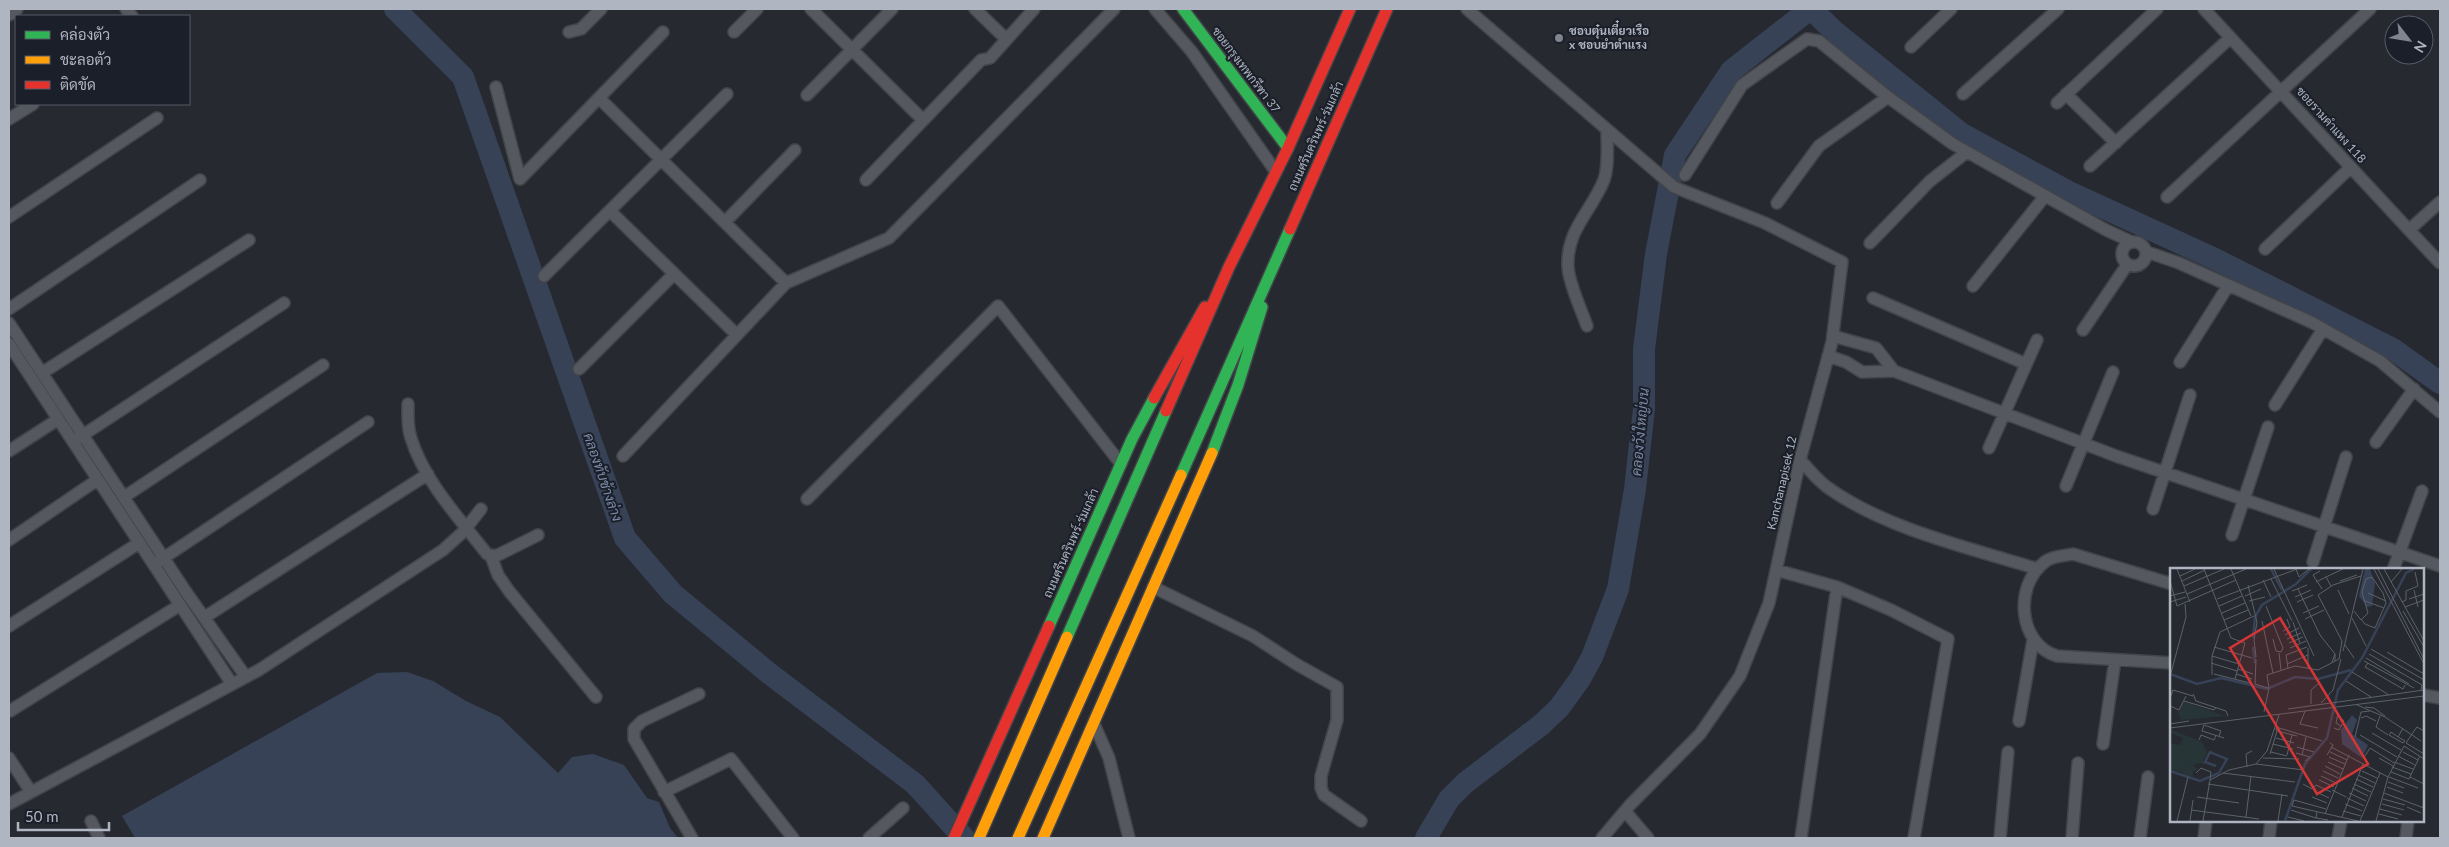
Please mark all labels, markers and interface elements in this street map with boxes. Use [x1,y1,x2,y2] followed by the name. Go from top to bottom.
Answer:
[15,15,190,105] legend
[2384,15,2434,65] north arrow
[1569,20,1649,52] place label: ชอบตุ๋นเตี๋ยวเรือ x ชอบยำตำแรง
[1208,24,1284,117] street label: ซอยกรุงเทพกรีฑา 37
[60,25,110,43] text: คล่องตัว
[1553,32,1565,44] marker: ชอบตุ๋นเตี๋ยวเรือ x ชอบยำตำแรง
[2411,38,2431,56] text: N
[60,50,111,68] text: ชะลอตัว
[60,75,96,93] text: ติดขัด
[1285,79,1346,193] street label: ถนนศรีนครินทร์-ร่มเกล้า
[2293,83,2370,166] street label: ซอยรามคำแหง 118
[1627,387,1653,477] water label: คลองวังใหญ่บน
[580,430,627,523] water label: คลองทับช้างล่าง
[1763,434,1800,531] street label: Kanchanapisek 12
[1040,486,1101,600] street label: ถนนศรีนครินทร์-ร่มเกล้า
[2170,568,2424,822] inset map
[18,800,109,832] scale bar
[25,807,59,825] text: 50 m

